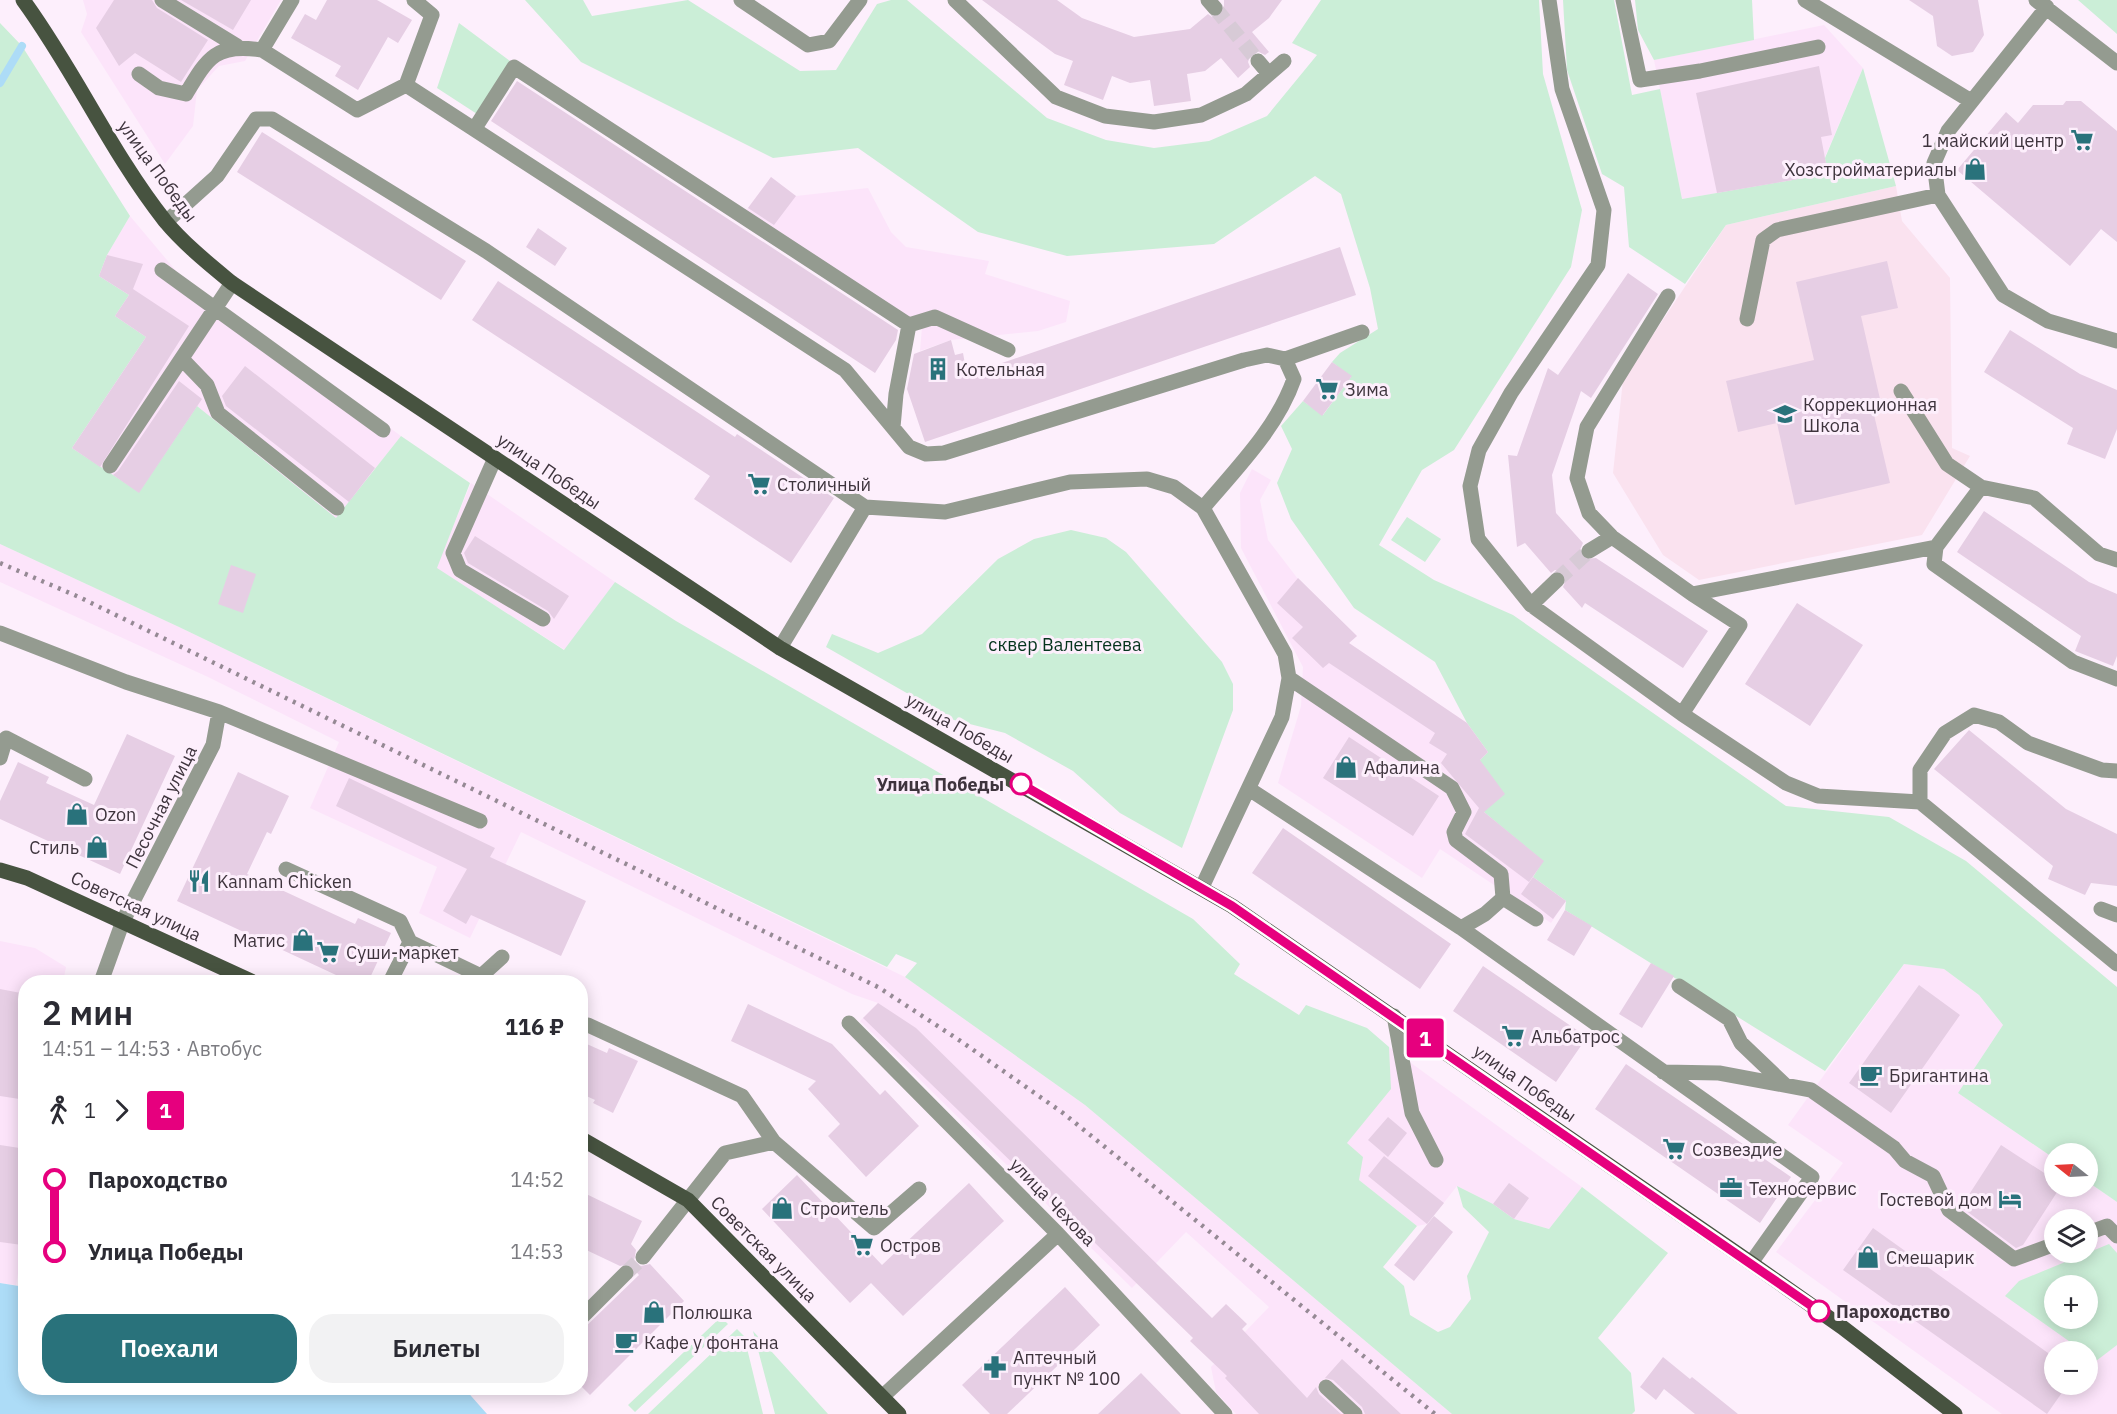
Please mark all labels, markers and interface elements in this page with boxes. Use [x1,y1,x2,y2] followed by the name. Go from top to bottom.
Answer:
[113,115,203,227] street label: улица Победы
[2069,127,2095,153] supermarket icon: 1 майский центр
[1922,129,2064,152] place label: 1 майский центр
[1962,156,1988,182] shop icon: Хозстройматериалы
[1785,158,1957,181] place label: Хозстройматериалы
[925,356,951,382] building icon: Котельная
[956,358,1045,381] place label: Котельная
[1314,376,1340,402] supermarket icon: Зима
[1345,378,1389,401] place label: Зима
[1803,393,1937,437] place label: Коррекционная Школа
[1772,401,1798,427] school or university icon: Коррекционная Школа
[493,428,605,514] street label: улица Победы
[746,471,772,497] supermarket icon: Столичный
[777,473,871,496] place label: Столичный
[988,633,1142,656] park label: сквер Валентеева
[902,688,1018,768] street label: улица Победы
[120,741,202,872] street label: Песочная улица
[1333,754,1359,780] shop icon: Афалина
[1364,756,1440,779] place label: Афалина
[877,773,1004,796] place label: Улица Победы
[1010,773,1032,795] marker: Улица Победы
[64,801,90,827] shop icon: Ozon
[95,803,136,826] place label: Ozon
[84,834,110,860] shop icon: Стиль
[29,836,79,859] place label: Стиль
[67,866,205,946] street label: Советская улица
[186,868,212,894] restaurant icon: Kannam Chicken
[217,870,352,893] place label: Kannam Chicken
[290,927,316,953] shop icon: Матис
[233,929,285,952] place label: Матис
[315,939,341,965] supermarket icon: Суши-маркет
[346,941,459,964] place label: Суши-маркет
[42,991,133,1034] text: 2 мин
[505,1012,564,1041] text: 116 ₽
[1406,1018,1444,1058] line badge: 1
[1500,1023,1526,1049] supermarket icon: Альбатрос
[1419,1024,1431,1052] text: 1
[1531,1025,1620,1048] place label: Альбатрос
[42,1035,262,1062] text: 14:51 – 14:53 · Автобус
[1469,1039,1581,1127] street label: улица Победы
[1858,1062,1884,1088] cafe icon: Бригантина
[1889,1064,1989,1087] place label: Бригантина
[42,1094,75,1127] icon: walk
[105,1094,138,1127] icon: forward
[159,1096,172,1124] text: 1
[84,1097,96,1124] text: 1
[1661,1136,1687,1162] supermarket icon: Созвездие
[1692,1138,1782,1161] place label: Созвездие
[2044,1143,2098,1197] north arrow
[2044,1143,2098,1395] map controls
[1005,1153,1101,1251] street label: улица Чехова
[88,1165,228,1194] text: Пароходство
[510,1166,564,1193] text: 14:52
[1718,1175,1744,1201] office icon: Техносервис
[1749,1177,1857,1200] place label: Техносервис
[1997,1186,2023,1212] hotel icon: Гостевой дом
[1879,1188,1992,1211] place label: Гостевой дом
[706,1191,822,1307] street label: Советская улица
[769,1195,795,1221] shop icon: Строитель
[800,1197,888,1220] place label: Строитель
[2044,1209,2098,1263] button: layers
[849,1232,875,1258] supermarket icon: Остров
[880,1234,941,1257] place label: Остров
[88,1237,244,1266] text: Улица Победы
[510,1238,564,1265] text: 14:53
[1855,1244,1881,1270] shop icon: Смешарик
[1886,1246,1975,1269] place label: Смешарик
[2044,1275,2098,1329] button: +
[641,1299,667,1325] shop icon: Полюшка
[1808,1300,1830,1322] marker: Пароходство
[1836,1300,1950,1323] place label: Пароходство
[672,1301,753,1324] place label: Полюшка
[42,1314,297,1383] button: Поехали
[309,1314,564,1383] button: Билеты
[613,1329,639,1355] cafe icon: Кафе у фонтана
[644,1331,779,1354] place label: Кафе у фонтана
[2044,1341,2098,1395] button: −
[1013,1346,1121,1390] place label: Аптечный пункт № 100
[982,1354,1008,1380] pharmacy icon: Аптечный пункт № 100

